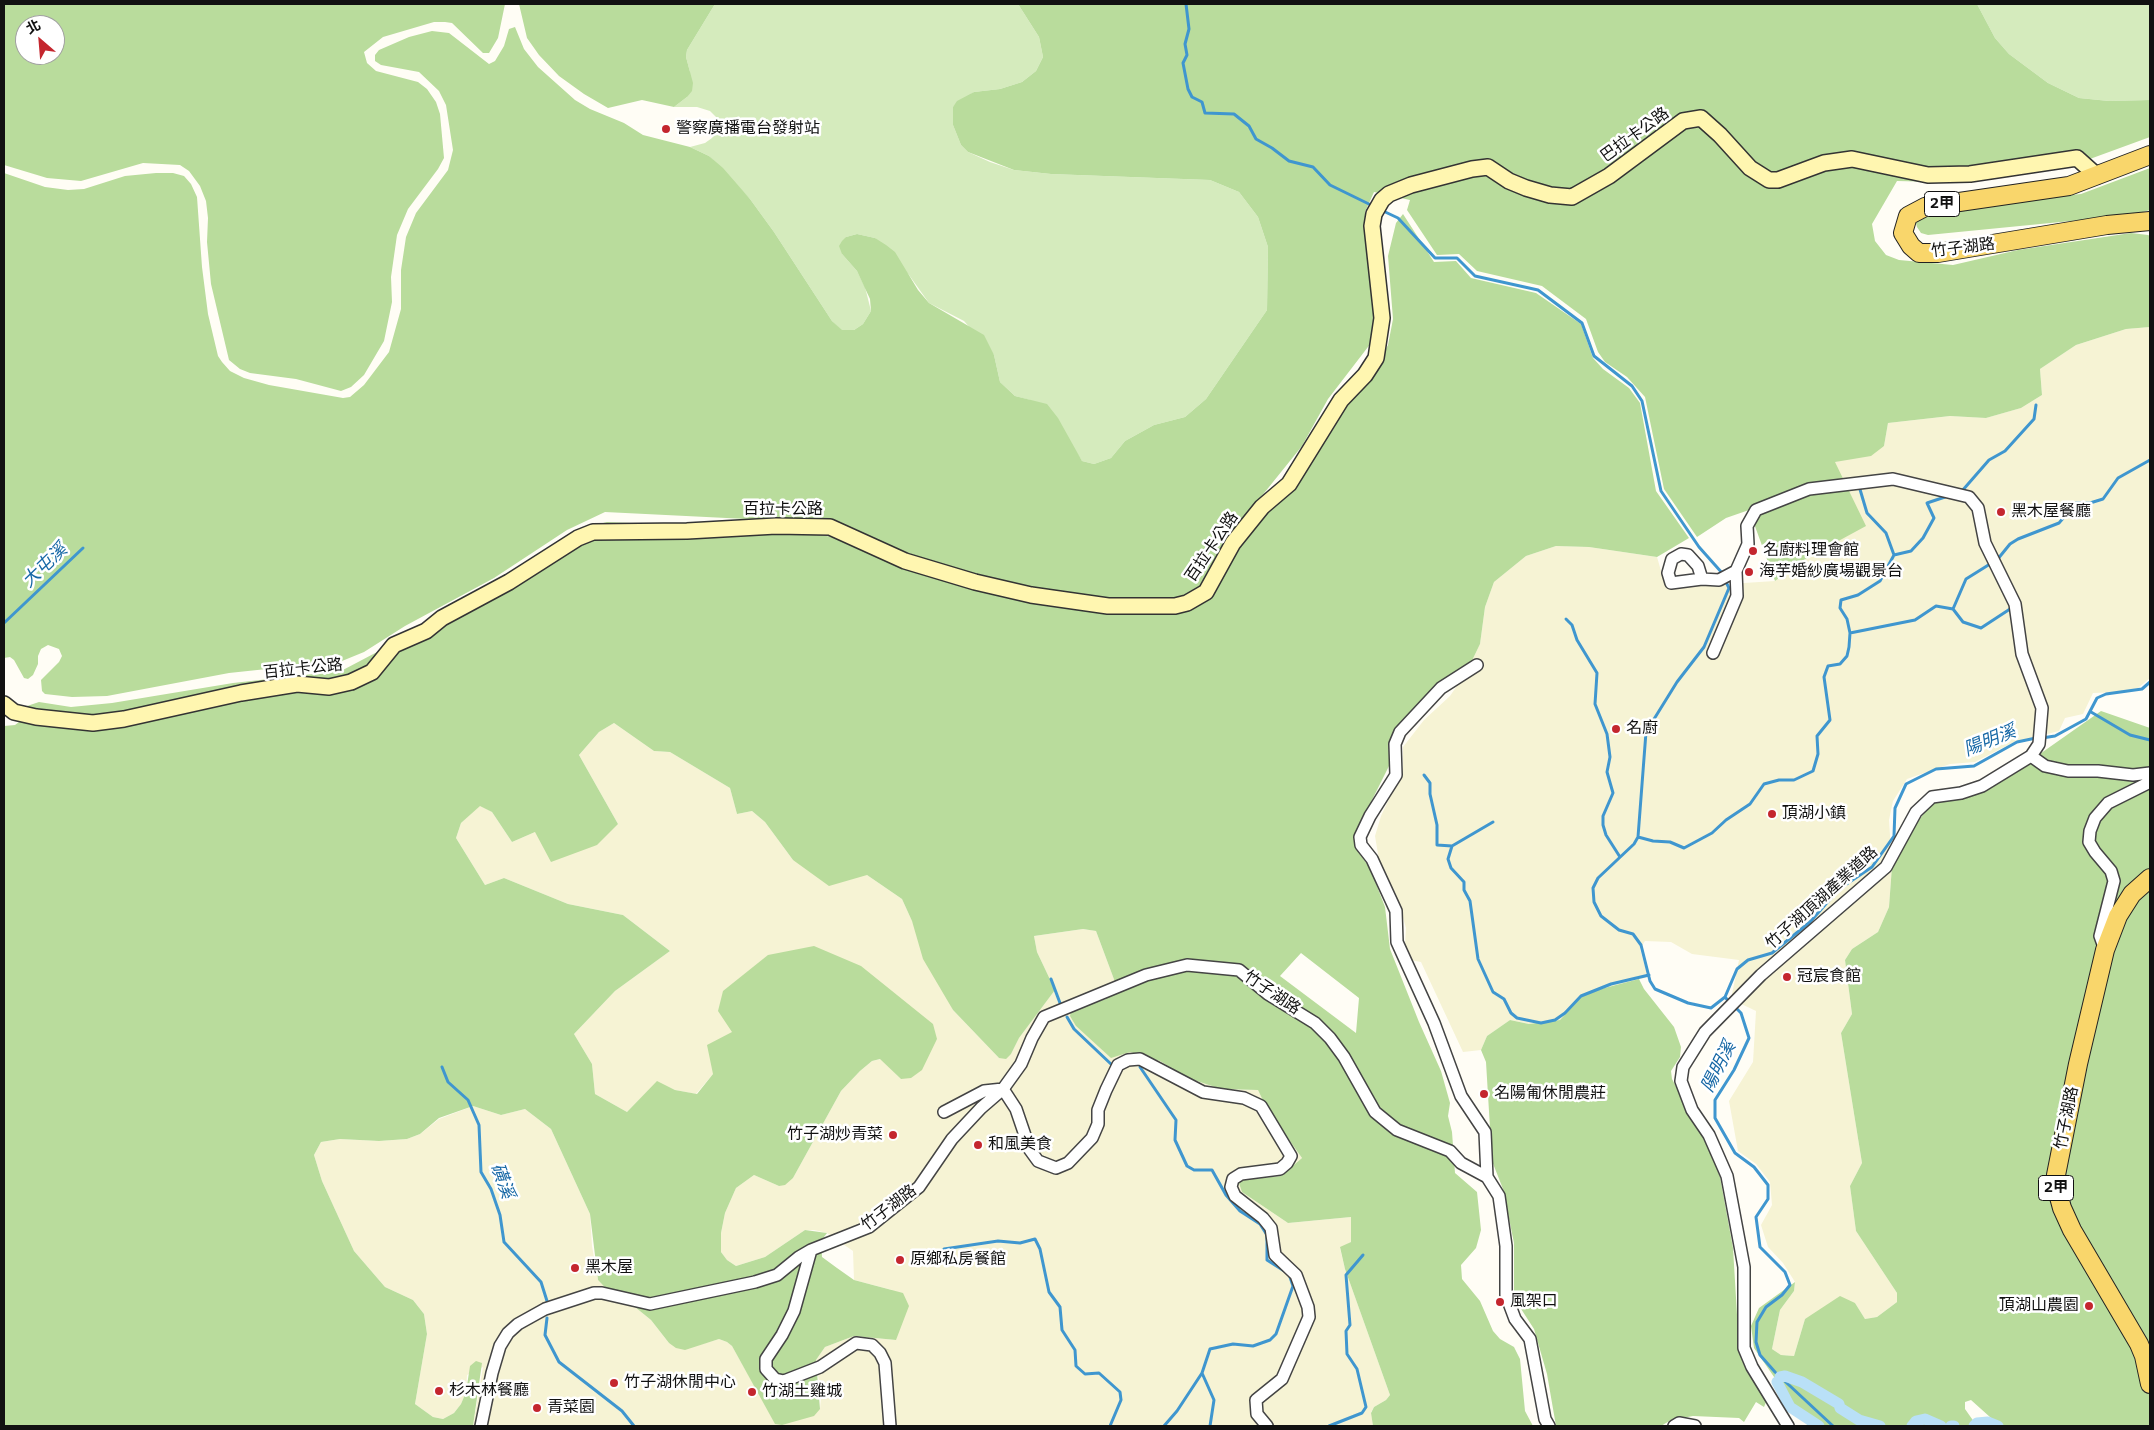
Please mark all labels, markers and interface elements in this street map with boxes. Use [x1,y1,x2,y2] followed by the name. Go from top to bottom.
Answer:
[15,15,65,65] north arrow
[23,16,44,38] text: 北
[1597,104,1673,166] street label: 巴拉卡公路
[676,119,820,139] place label: 警察廣播電台發射站
[660,123,672,135] marker: 警察廣播電台發射站
[1924,192,1960,216] road number: 2甲
[1930,235,1996,261] street label: 竹子湖路
[743,500,823,520] street label: 百拉卡公路
[2011,502,2091,522] place label: 黑木屋餐廳
[1995,506,2007,518] marker: 黑木屋餐廳
[1182,508,1242,586] street label: 百拉卡公路
[18,539,72,593] water label: 大屯溪
[1763,541,1859,561] place label: 名廚料理會館
[1747,545,1759,557] marker: 名廚料理會館
[1759,562,1903,582] place label: 海芋婚紗廣場觀景台
[1743,566,1755,578] marker: 海芋婚紗廣場觀景台
[262,655,344,683] street label: 百拉卡公路
[1626,719,1658,739] place label: 名廚
[1961,721,2019,761] water label: 陽明溪
[1610,723,1622,735] marker: 名廚
[1782,804,1846,824] place label: 頂湖小鎮
[1766,808,1778,820] marker: 頂湖小鎮
[1762,843,1882,953] street label: 竹子湖頂湖產業道路
[1240,967,1304,1019] street label: 竹子湖路
[1797,967,1861,987] place label: 冠宸食館
[1781,971,1793,983] marker: 冠宸食館
[1697,1038,1741,1096] water label: 陽明溪
[1494,1084,1606,1104] place label: 名陽匍休閒農莊
[2051,1085,2083,1151] street label: 竹子湖路
[1478,1088,1490,1100] marker: 名陽匍休閒農莊
[787,1125,883,1145] place label: 竹子湖炒青菜
[887,1129,899,1141] marker: 竹子湖炒青菜
[988,1135,1052,1155] place label: 和風美食
[972,1139,984,1151] marker: 和風美食
[486,1160,518,1202] water label: 磺溪
[2038,1176,2074,1200] road number: 2甲
[858,1181,920,1235] street label: 竹子湖路
[910,1250,1006,1270] place label: 原鄉私房餐館
[894,1254,906,1266] marker: 原鄉私房餐館
[585,1258,633,1278] place label: 黑木屋
[569,1262,581,1274] marker: 黑木屋
[1510,1292,1558,1312] place label: 風架口
[1494,1296,1506,1308] marker: 風架口
[1999,1296,2079,1316] place label: 頂湖山農園
[2083,1300,2095,1312] marker: 頂湖山農園
[624,1373,736,1393] place label: 竹子湖休閒中心
[608,1377,620,1389] marker: 竹子湖休閒中心
[449,1381,529,1401] place label: 杉木林餐廳
[762,1382,842,1402] place label: 竹湖土雞城
[433,1385,445,1397] marker: 杉木林餐廳
[746,1386,758,1398] marker: 竹湖土雞城
[547,1398,595,1418] place label: 青菜園
[531,1402,543,1414] marker: 青菜園

